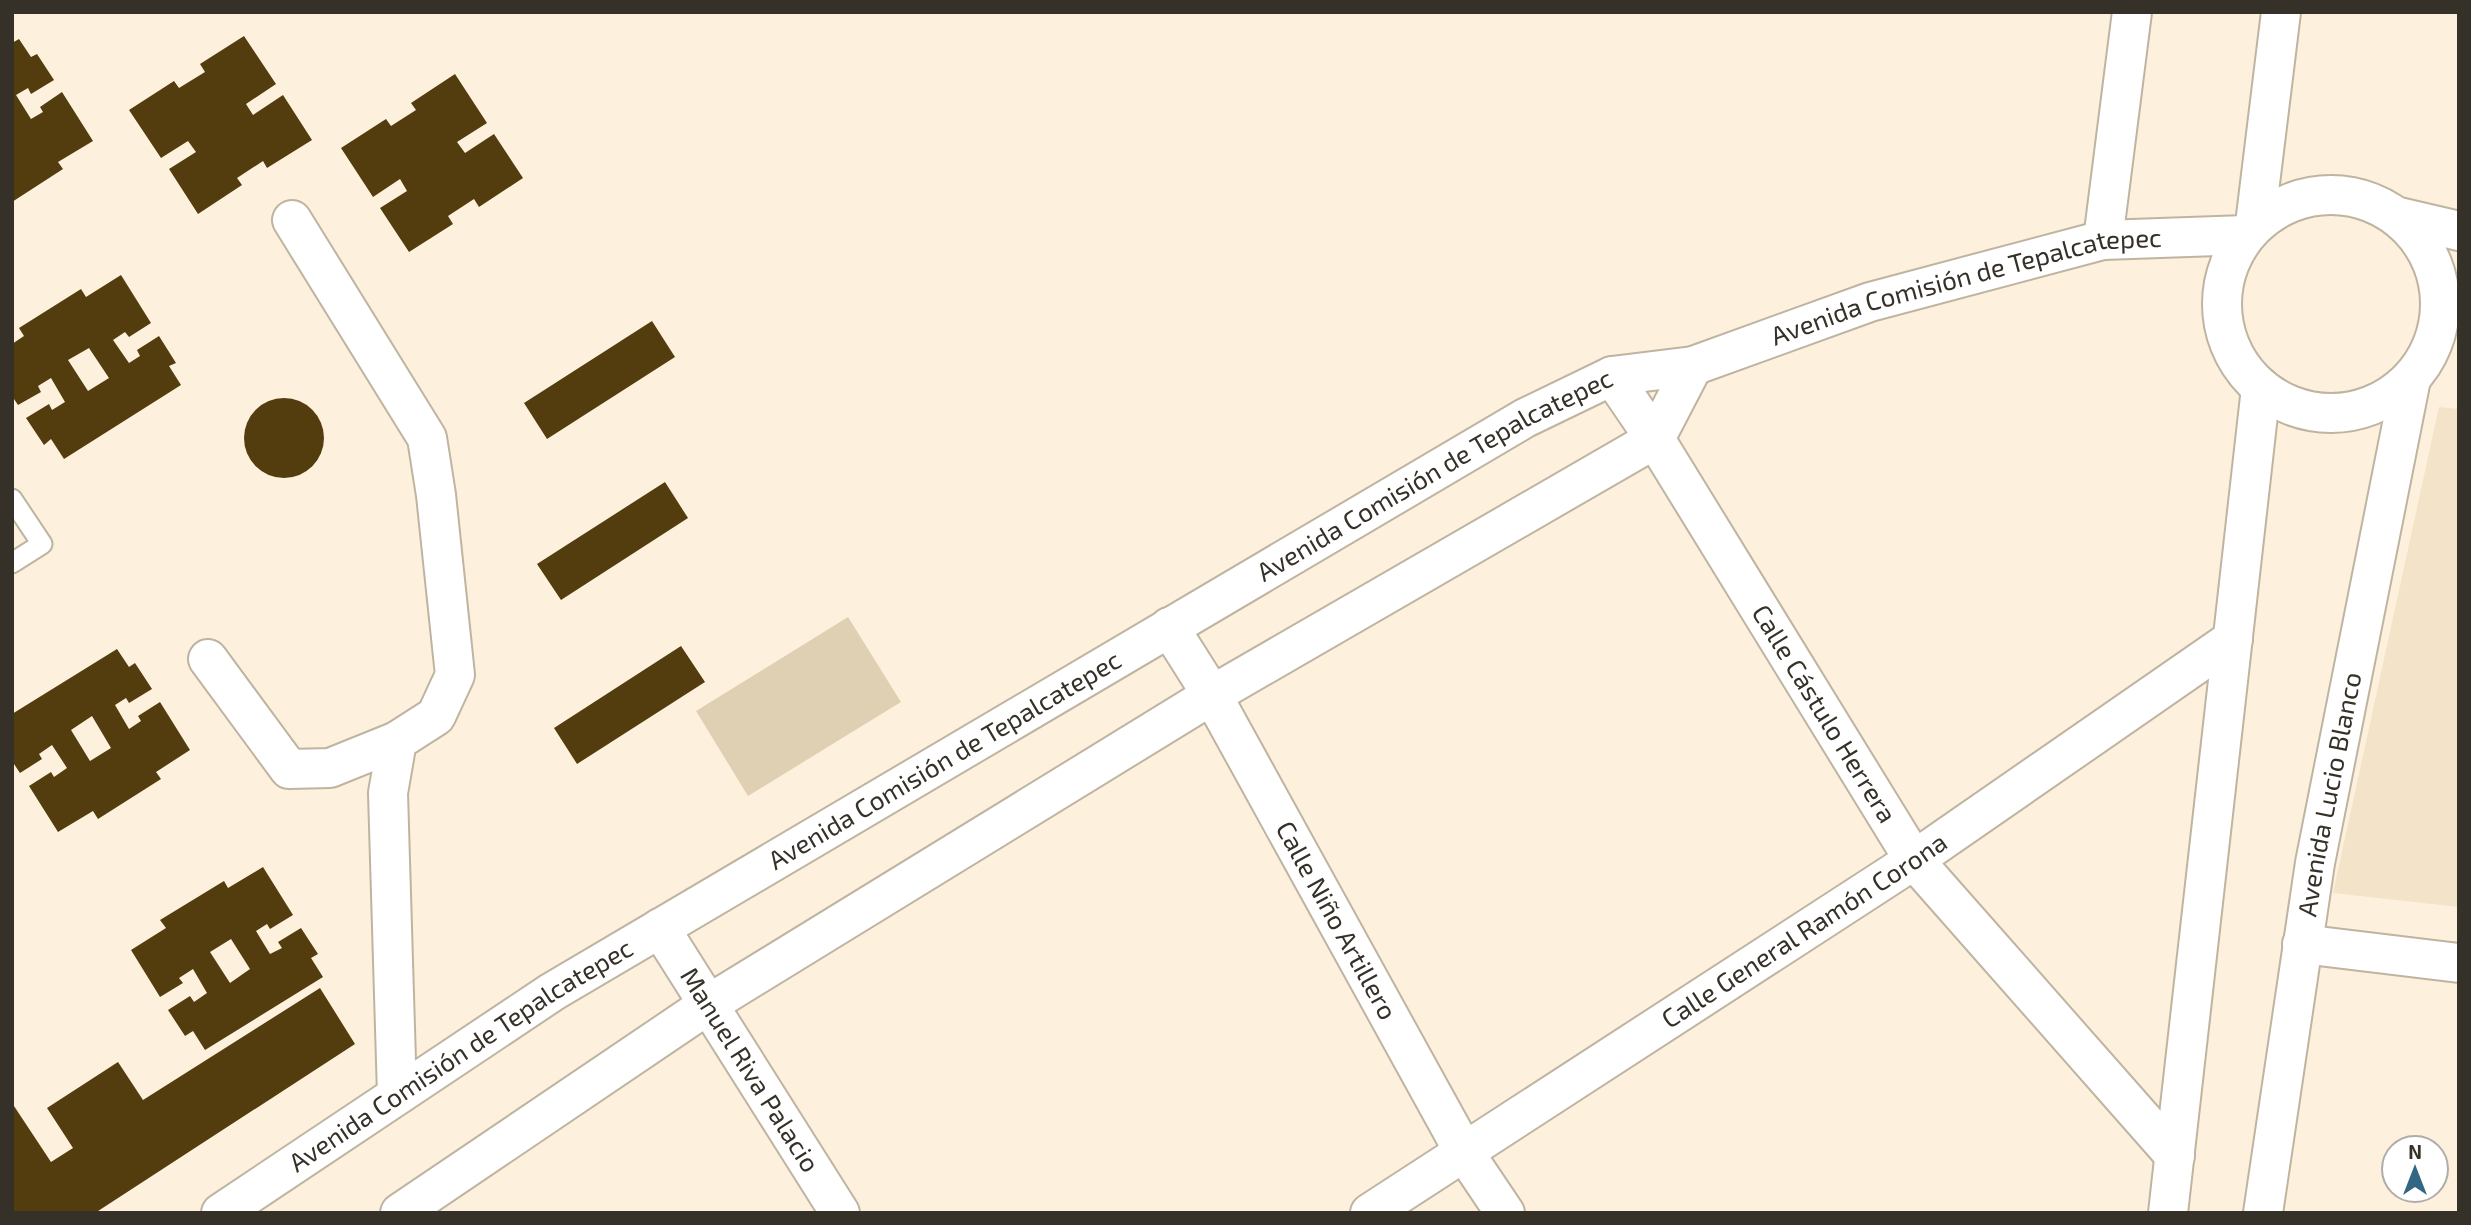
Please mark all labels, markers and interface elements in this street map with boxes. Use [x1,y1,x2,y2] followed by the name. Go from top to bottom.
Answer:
[1766,221,2162,351] street label: Avenida Comisión de Tepalcatepec
[1250,361,1617,587] street label: Avenida Comisión de Tepalcatepec
[1747,598,1904,828] street label: Calle Cástulo Herrera
[762,643,1126,875] street label: Avenida Comisión de Tepalcatepec
[2290,669,2367,918] street label: Avenida Lucio Blanco
[1271,815,1405,1024] street label: Calle Niño Artillero
[1655,825,1952,1034] street label: Calle General Ramón Corona
[282,931,638,1177] street label: Avenida Comisión de Tepalcatepec
[675,961,827,1177] street label: Manuel Riva Palacio
[2380,1134,2450,1204] north arrow
[2408,1140,2422,1163] text: N

